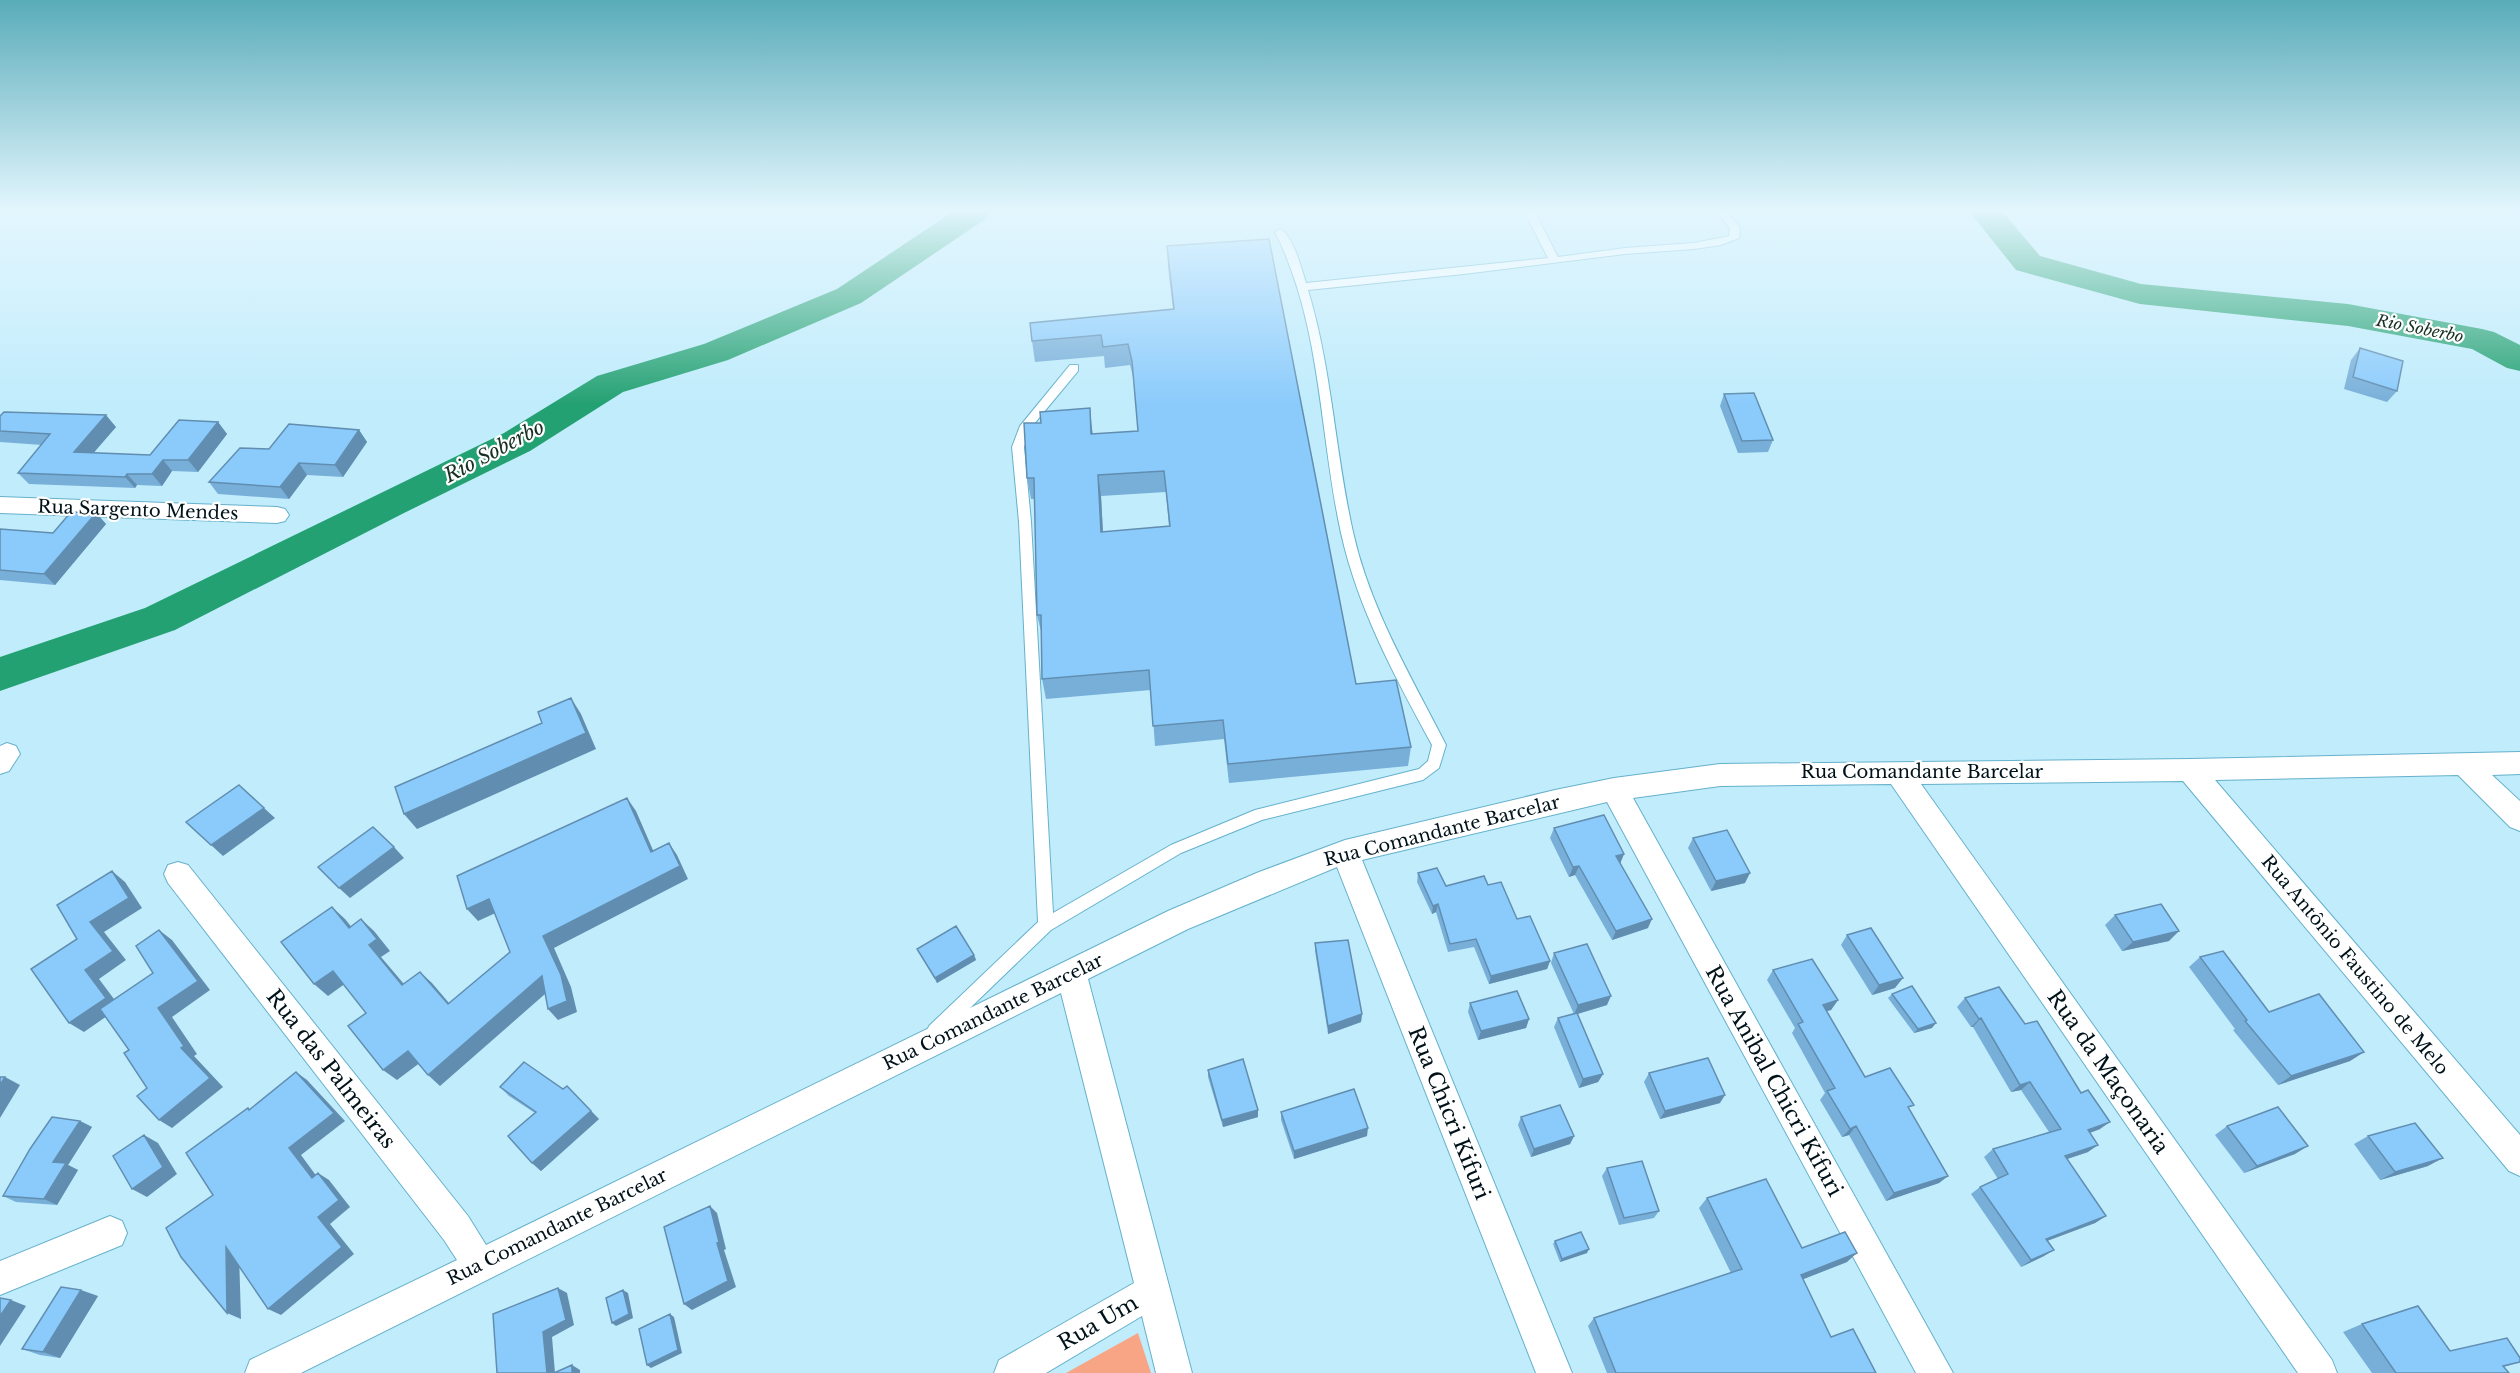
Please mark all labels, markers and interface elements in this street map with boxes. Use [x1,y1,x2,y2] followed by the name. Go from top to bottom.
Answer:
[2374,310,2465,346] water label: Rio Soberbo
[439,415,548,488] water label: Rio Soberbo
[37,495,239,525] street label: Rua Sargento Mendes
[1801,761,2044,783] street label: Rua Comandante Barcelar
[1322,791,1563,871] street label: Rua Comandante Barcelar
[2257,851,2453,1079] street label: Rua Antônio Faustino de Melo
[879,949,1107,1075] street label: Rua Comandante Barcelar
[1700,961,1848,1201] street label: Rua Anibal Chicri Kifuri
[261,984,401,1154] street label: Rua das Palmeiras
[2042,985,2175,1159] street label: Rua da Maçonaria
[1402,1023,1496,1203] street label: Rua Chicri Kifuri
[443,1164,671,1290] street label: Rua Comandante Barcelar
[1053,1290,1143,1356] street label: Rua Um

